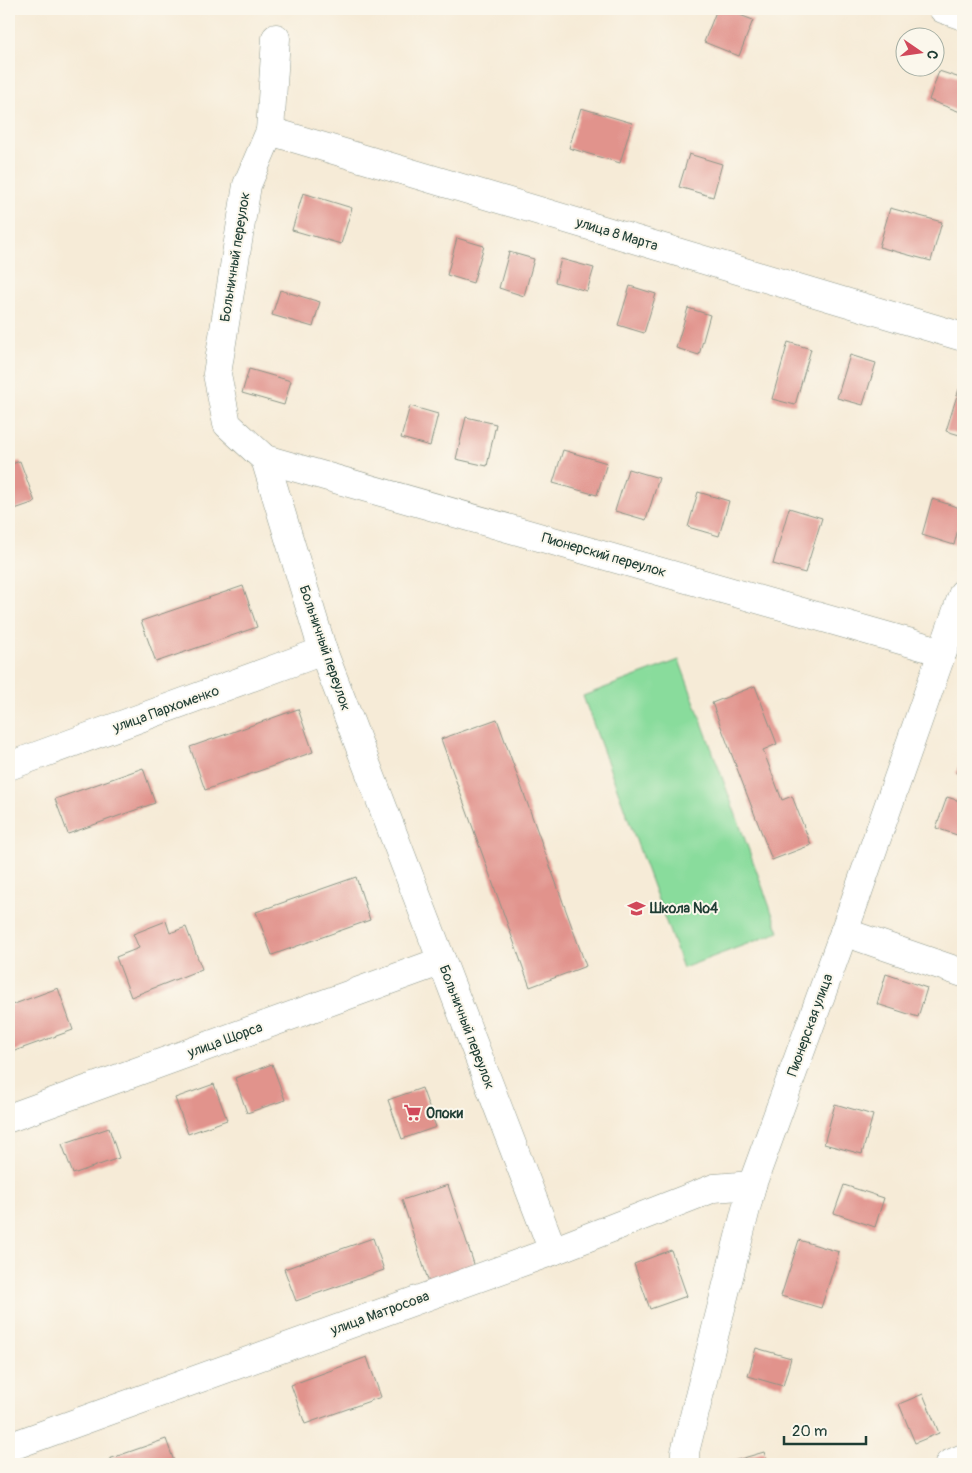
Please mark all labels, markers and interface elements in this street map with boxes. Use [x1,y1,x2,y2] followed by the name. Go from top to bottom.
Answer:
[894,28,944,78] north arrow
[923,49,941,61] text: С
[216,191,254,323] street label: Больничный переулок
[573,213,660,255] street label: улица 8 Марта
[540,529,668,581] street label: Пионерский переулок
[296,583,354,713] street label: Больничный переулок
[110,682,222,736] street label: улица Пархоменко
[626,898,646,918] school or university icon: Школа №4
[649,900,719,917] place label: Школа №4
[436,963,498,1091] street label: Больничный переулок
[784,971,836,1079] street label: Пионерская улица
[184,1019,265,1062] street label: улица Щорса
[402,1103,422,1123] supermarket icon: Опоки
[426,1105,464,1122] place label: Опоки
[327,1287,432,1339] street label: улица Матросова
[784,1413,867,1445] scale bar
[792,1422,827,1441] text: 20 m

